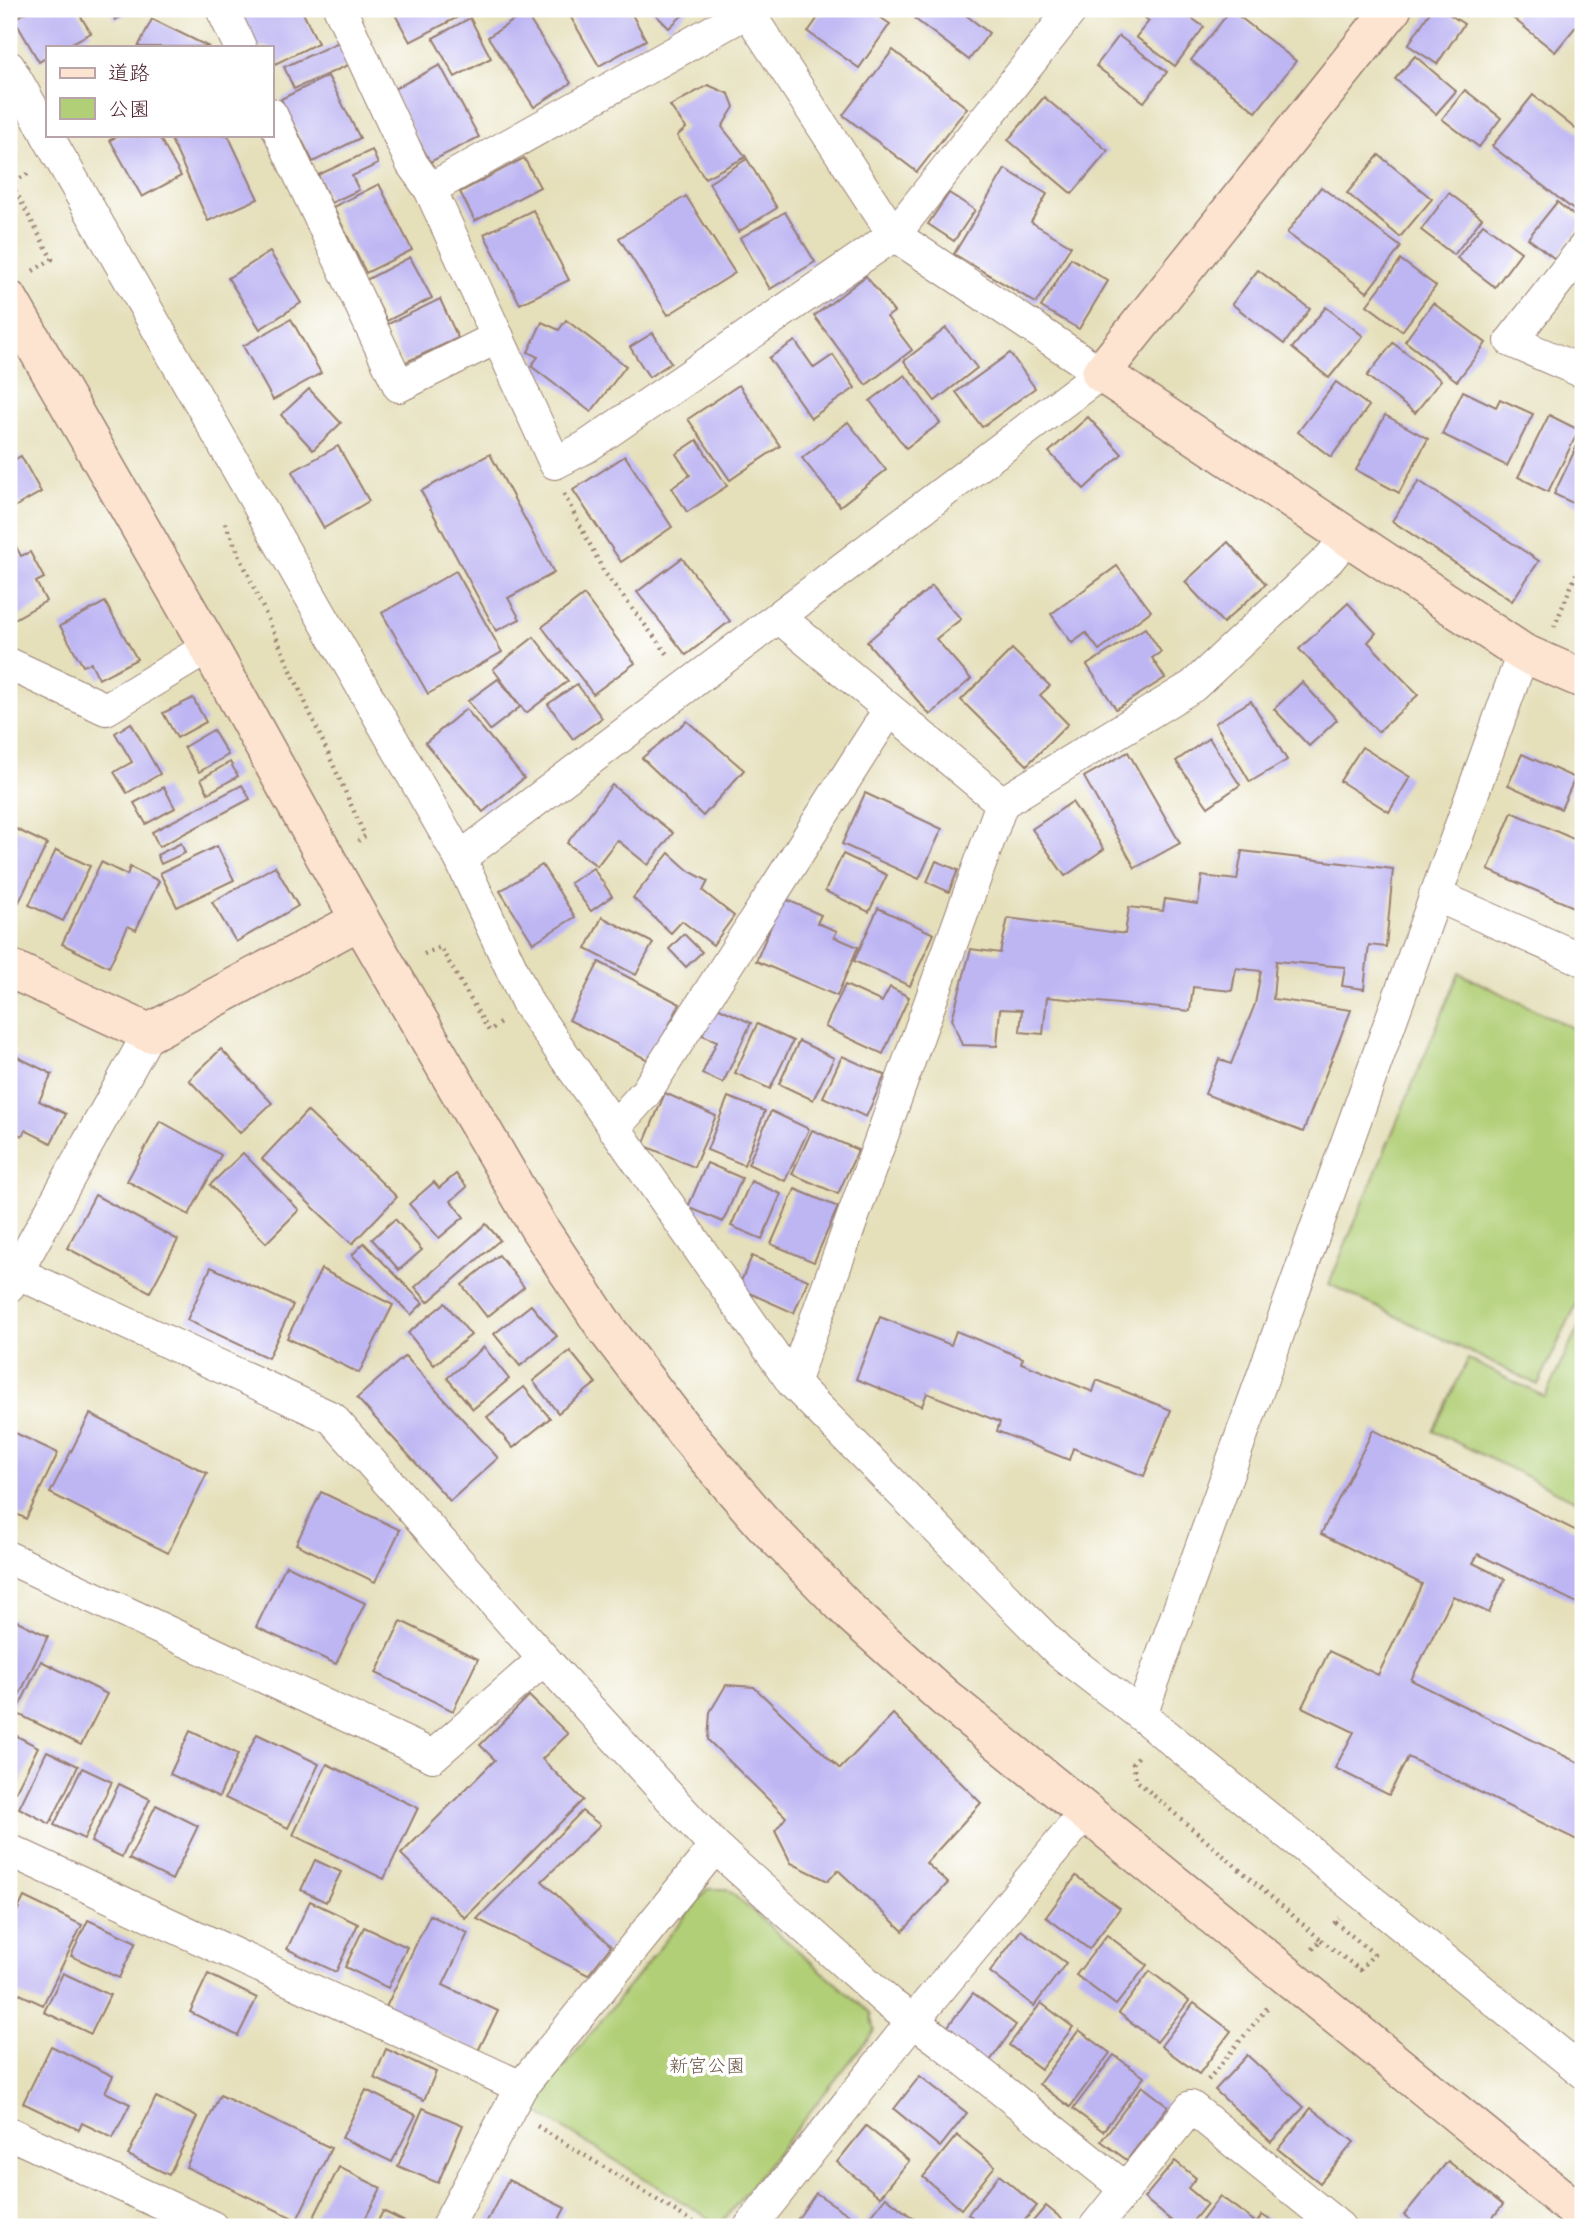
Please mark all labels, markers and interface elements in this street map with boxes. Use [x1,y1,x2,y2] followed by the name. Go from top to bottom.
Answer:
[46,46,273,136] legend
[108,59,150,87] text: 道路
[108,95,150,123] text: 公園
[669,2053,745,2078] park label: 新宮公園

